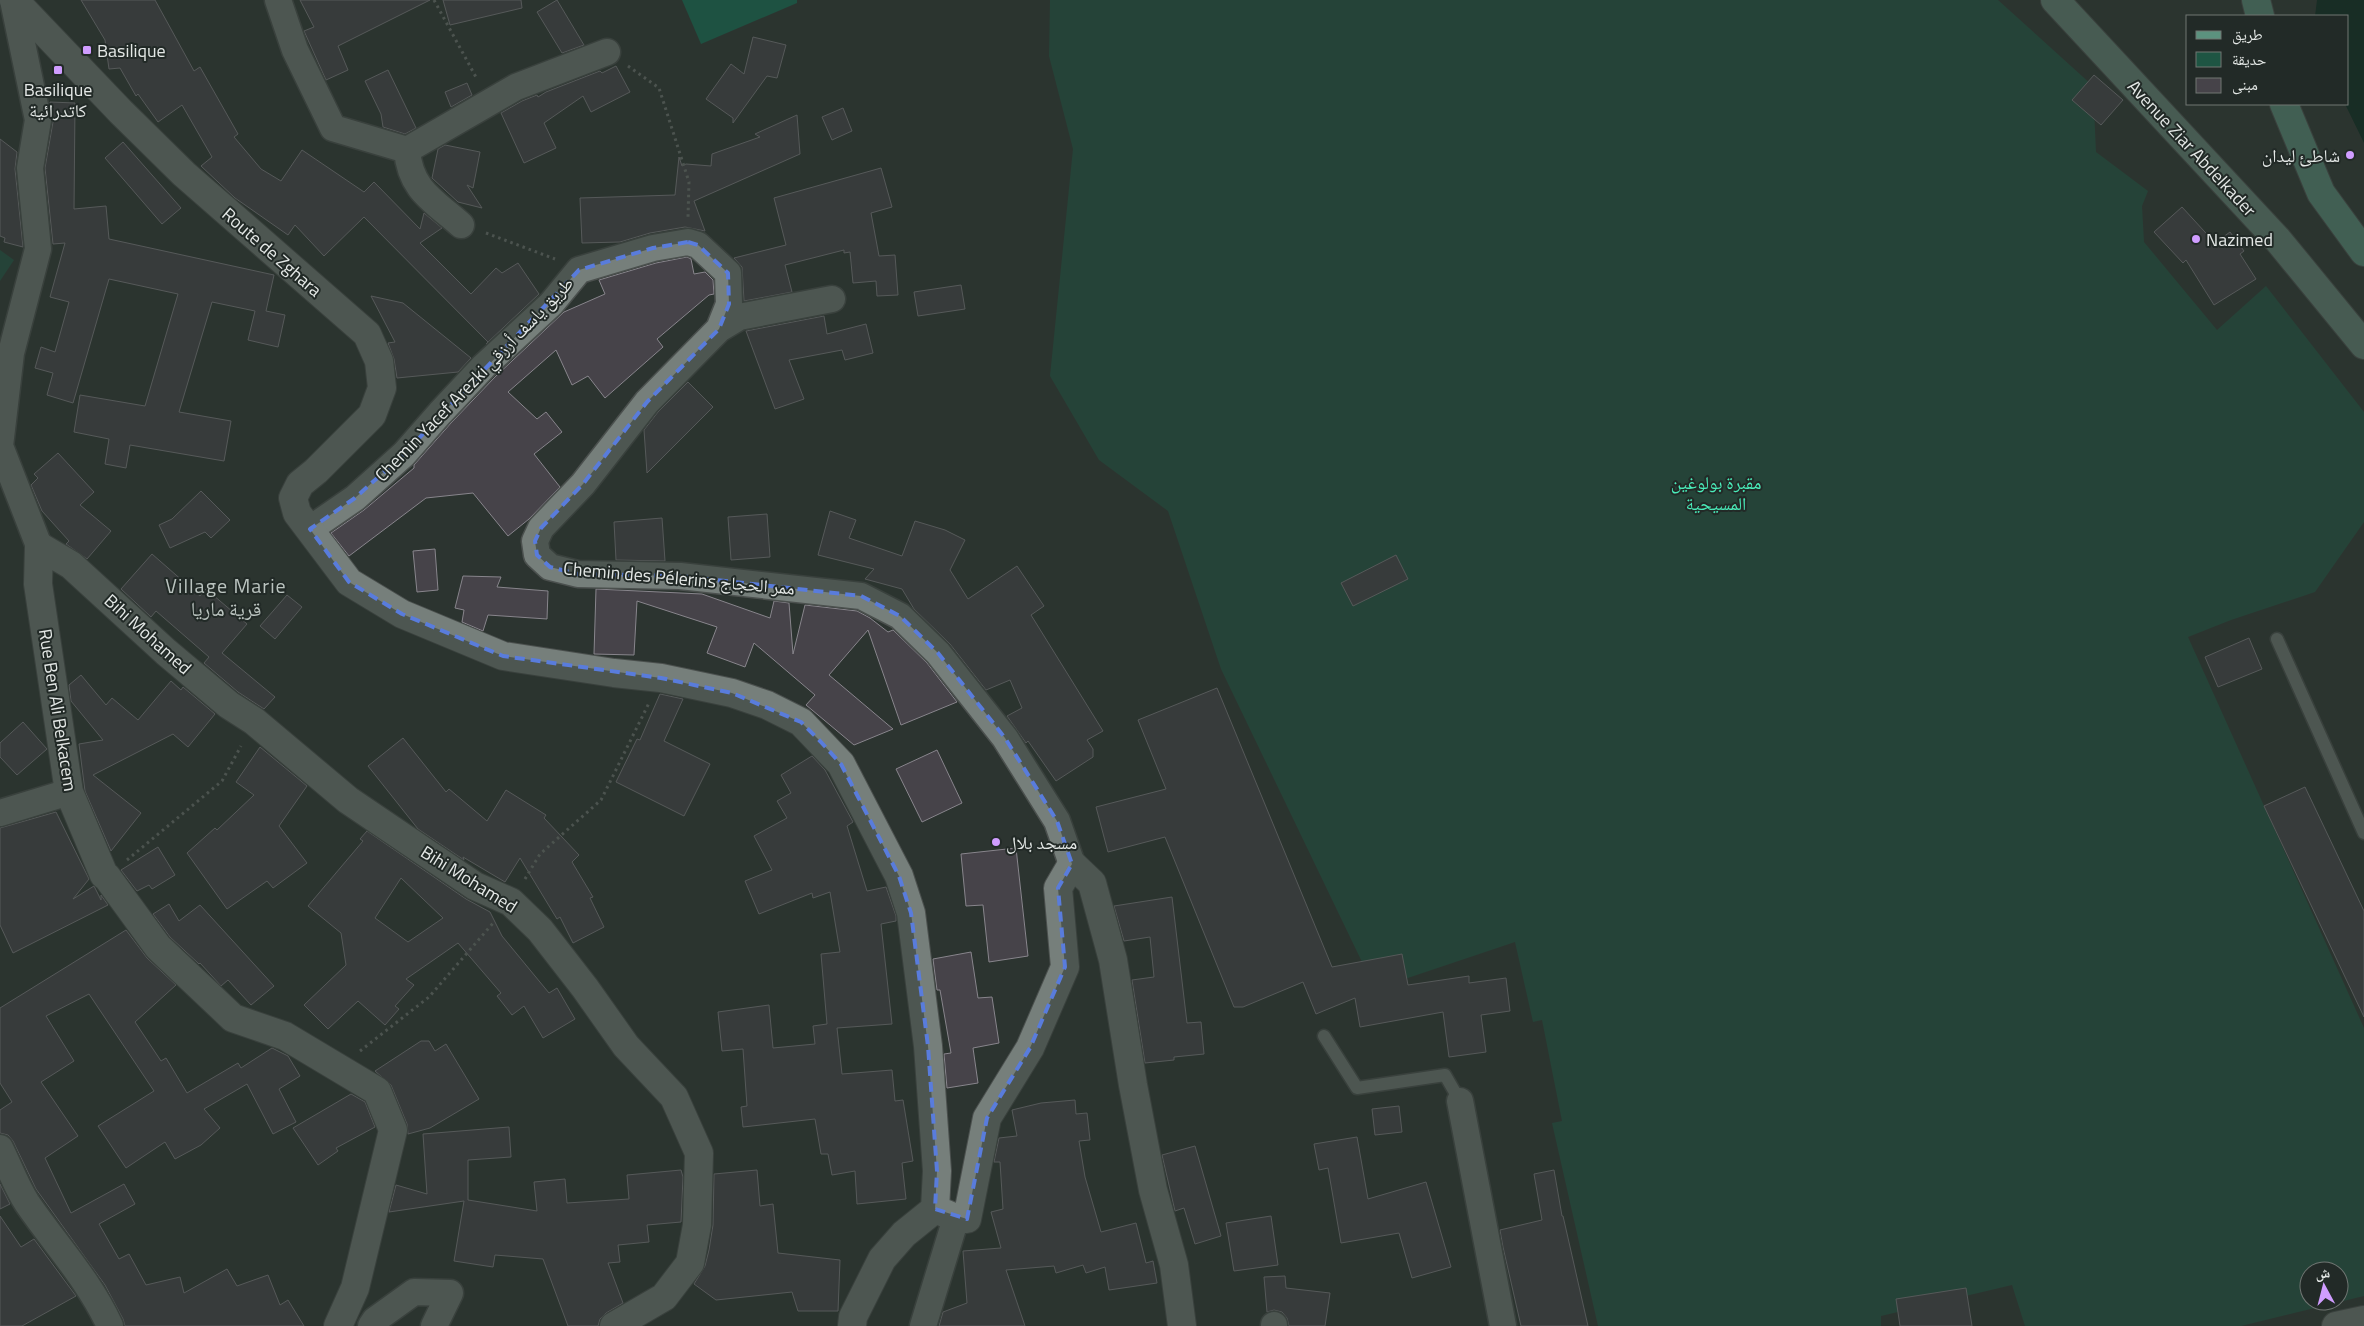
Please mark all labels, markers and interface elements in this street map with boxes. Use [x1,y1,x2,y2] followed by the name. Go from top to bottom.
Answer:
[2186,15,2349,105] legend
[2232,23,2263,46] text: طريق
[97,37,166,64] place label: Basilique
[81,44,93,56] marker: Basilique
[2232,48,2267,71] text: حديقة
[52,64,64,76] marker: Basilique كاتدرائية
[2232,73,2258,96] text: مبنى
[2121,74,2263,222] street label: Avenue Ziar Abdelkader
[24,76,92,124] place label: Basilique كاتدرائية
[2262,142,2340,169] place label: شاطئ ليدان
[2344,149,2356,161] marker: شاطئ ليدان
[216,201,328,303] street label: Route de Zghara
[2206,226,2273,253] place label: Nazimed
[2190,233,2202,245] marker: Nazimed
[368,270,581,489] street label: Chemin Yacef Arezki طريق ياسف أرزقي
[1671,469,1761,517] park label: مقبرة بولوغين المسيحية
[562,554,796,602] street label: Chemin des Pélerins ممر الحجاج
[165,570,287,624] district label: Village Marie قرية ماريا
[98,587,198,681] street label: Bihi Mohamed
[32,627,84,793] street label: Rue Ben Ali Belkacem
[1006,829,1077,856] place label: مسجد بلال
[990,836,1002,848] marker: مسجد بلال
[415,839,523,919] street label: Bihi Mohamed
[2299,1261,2349,1311] north arrow
[2314,1261,2331,1284] text: ش

